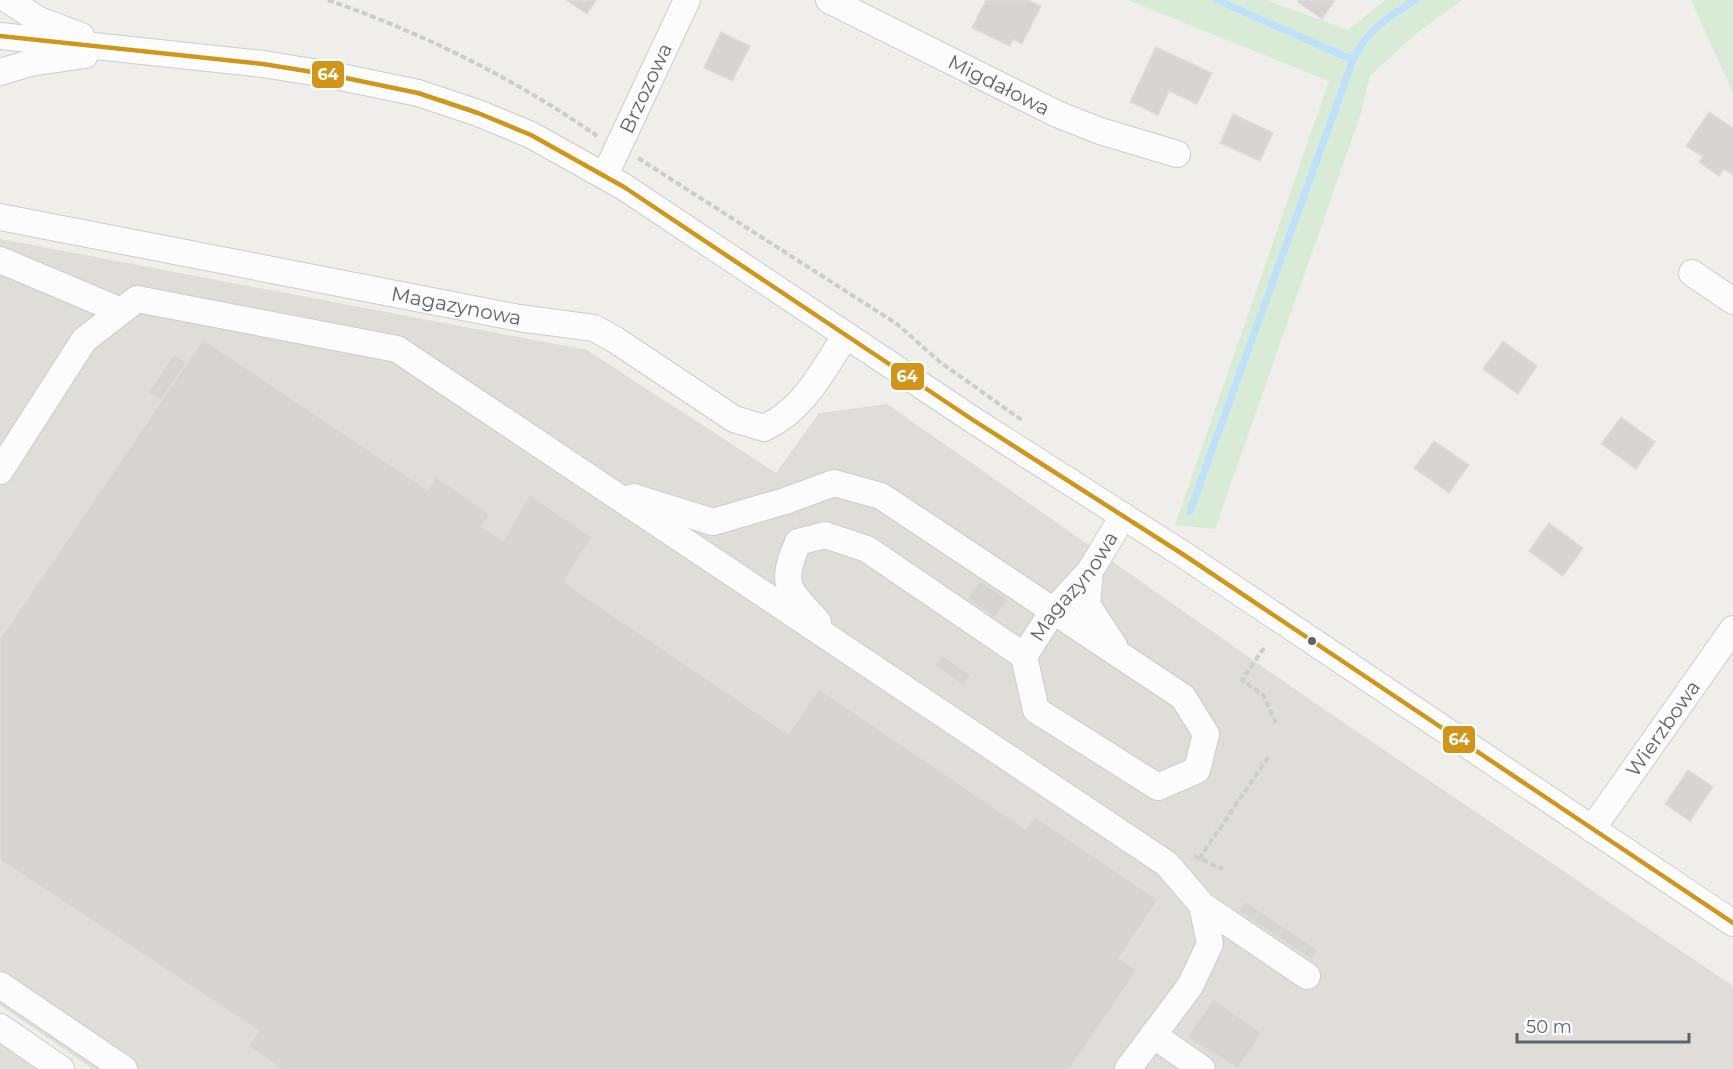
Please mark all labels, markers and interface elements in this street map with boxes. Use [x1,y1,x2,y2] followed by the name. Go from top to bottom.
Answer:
[614,39,677,137] street label: Brzozowa
[944,50,1054,120] street label: Migdałowa
[311,60,345,89] line badge: 64
[317,65,339,84] text: 64
[389,281,523,330] street label: Magazynowa
[890,362,925,391] line badge: 64
[896,367,918,386] text: 64
[1025,527,1123,646] street label: Magazynowa
[1306,635,1318,647] unlabelled marker
[1621,676,1705,781] street label: Wierzbowa
[1442,725,1476,754] line badge: 64
[1448,730,1470,749] text: 64
[1517,1006,1690,1044] scale bar
[1526,1016,1572,1038] text: 50 m

